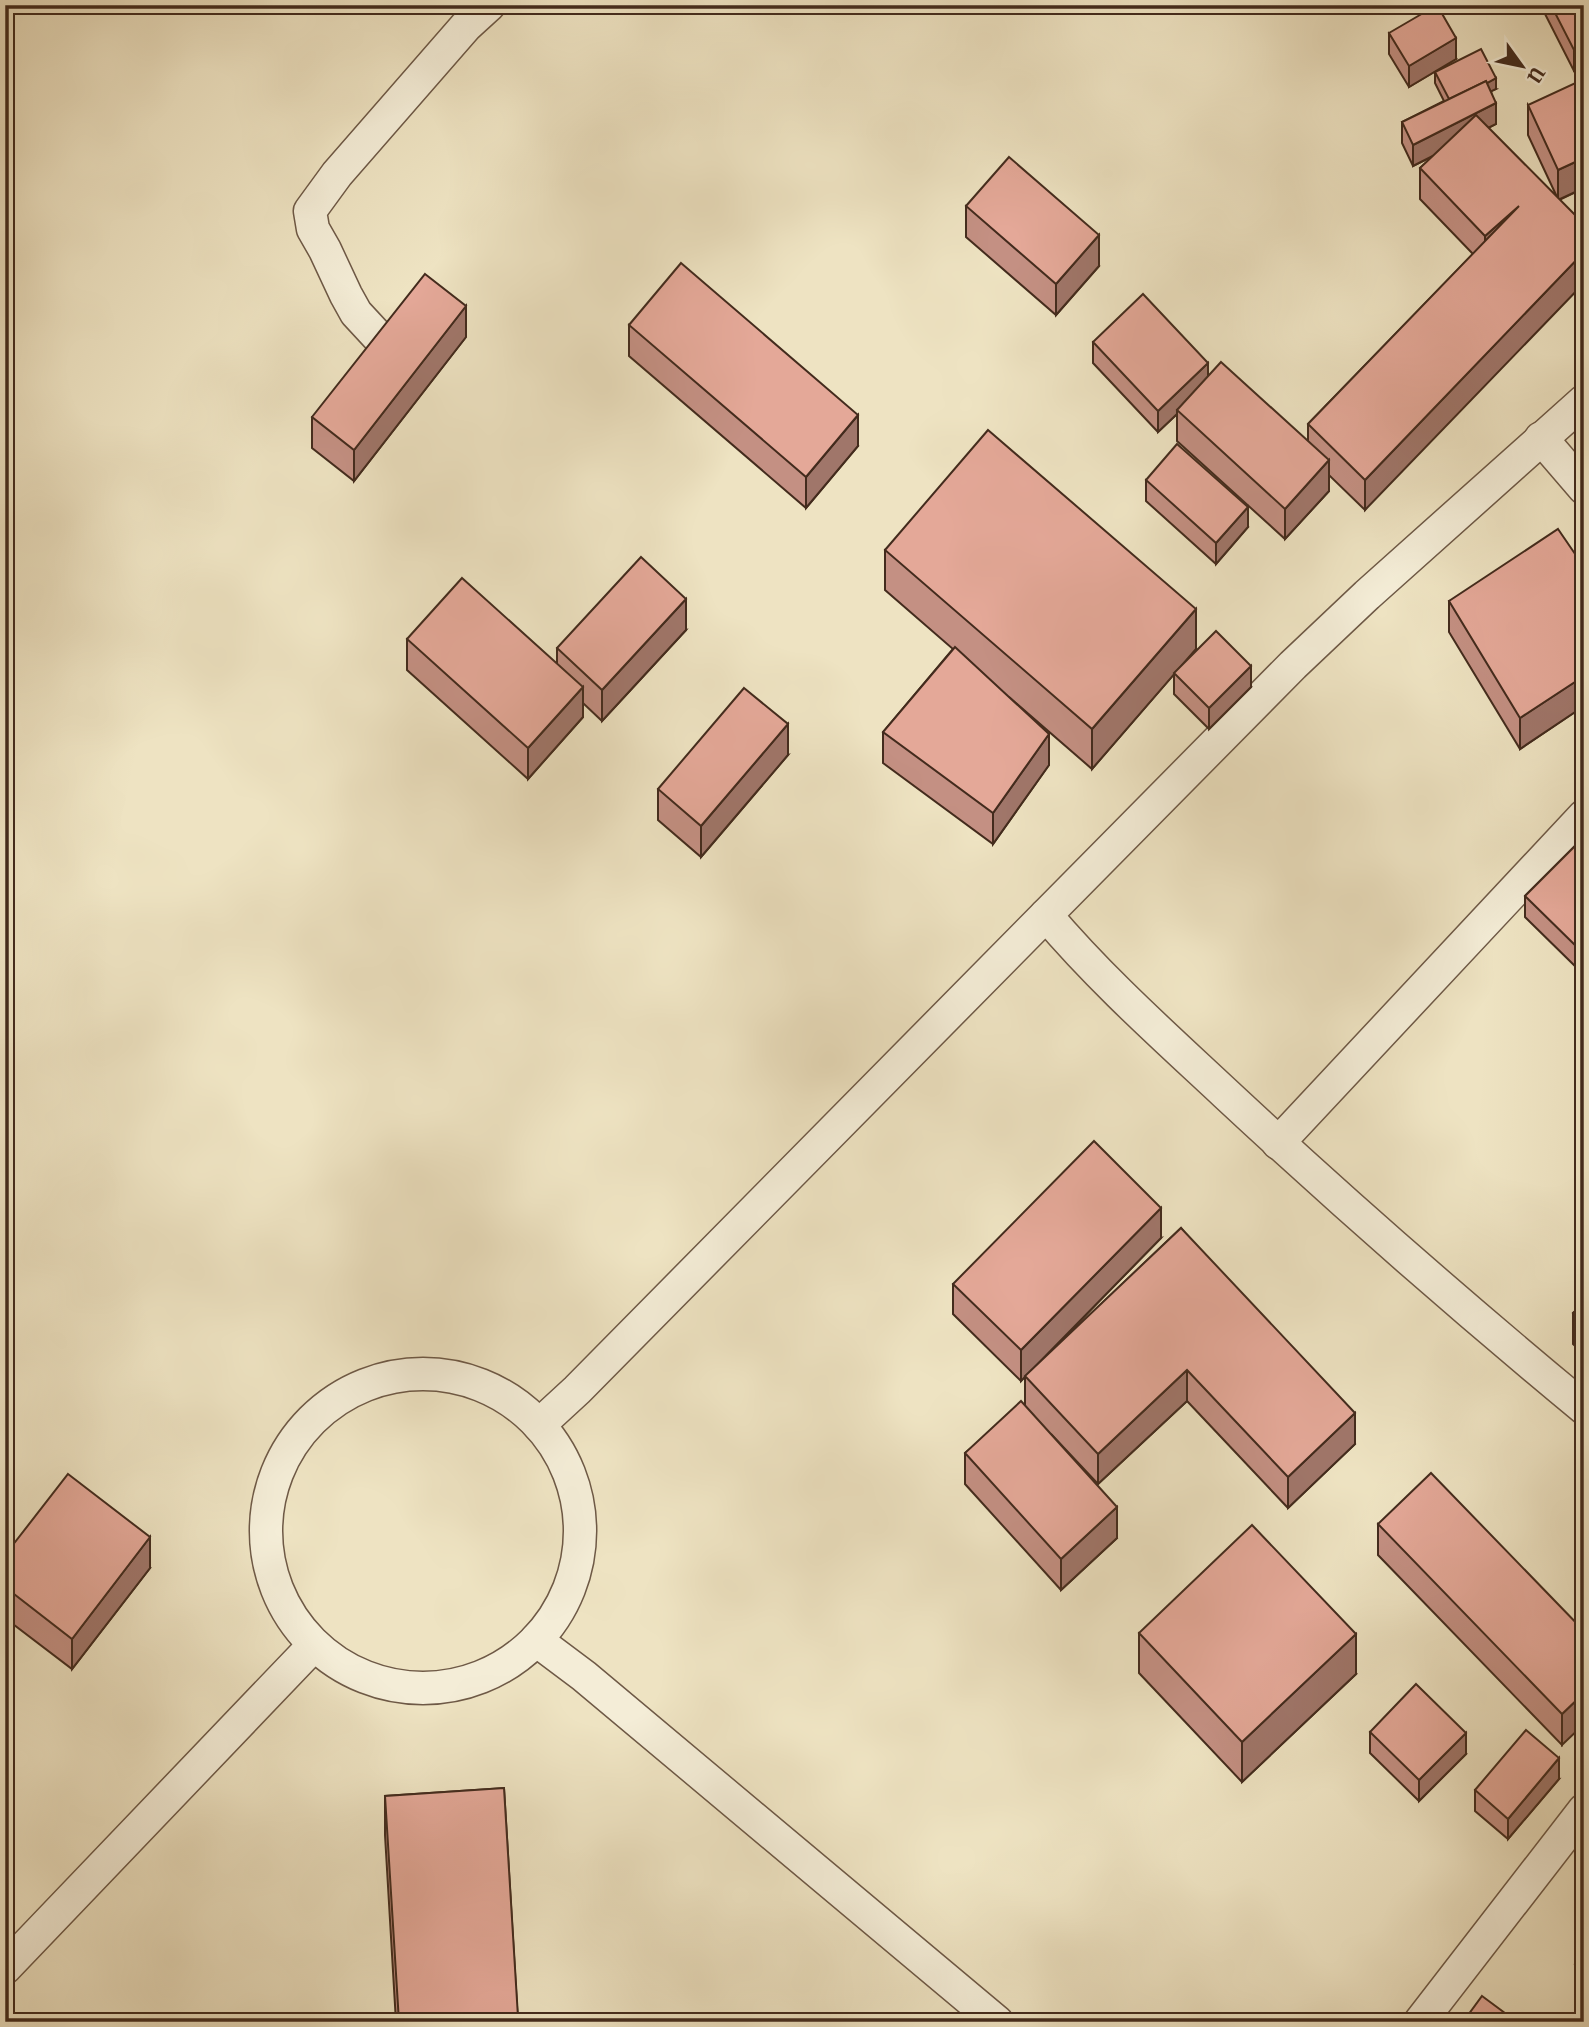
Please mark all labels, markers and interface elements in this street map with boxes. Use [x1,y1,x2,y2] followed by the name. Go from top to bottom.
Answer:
[1488,32,1558,102] north arrow
[1522,62,1549,87] text: U

